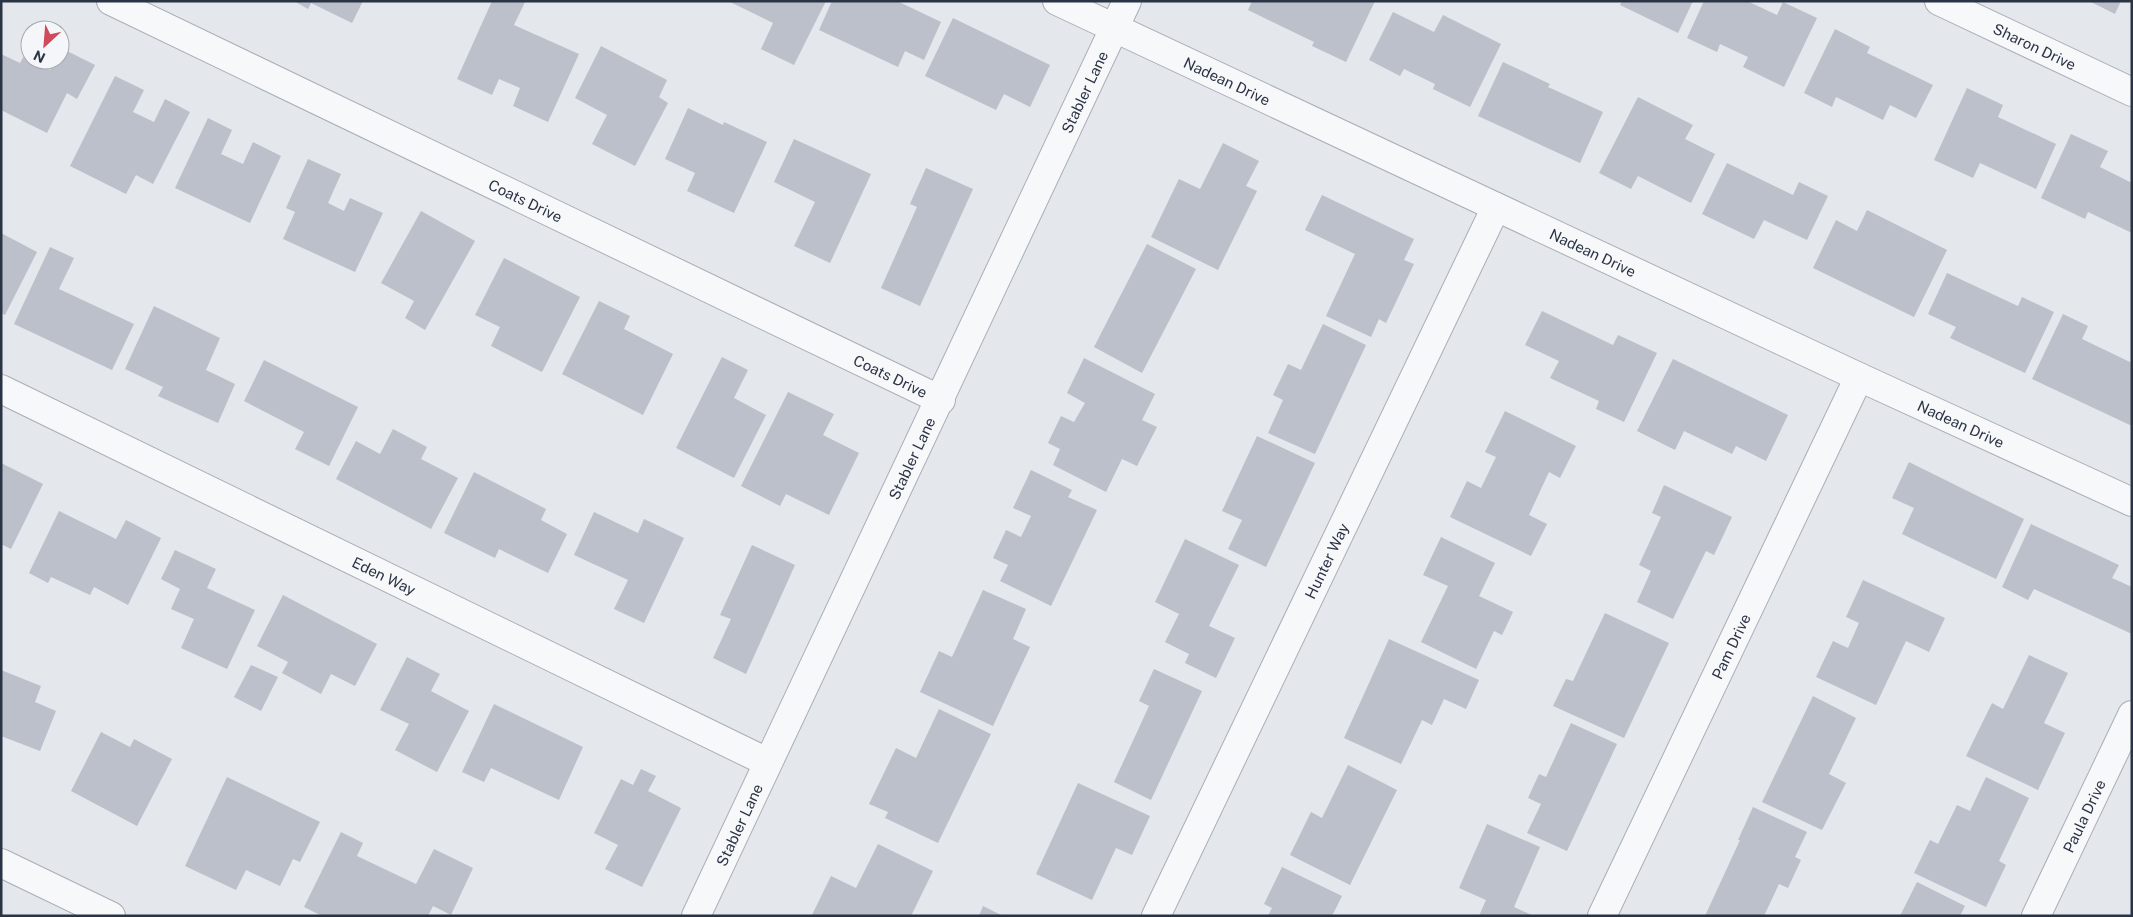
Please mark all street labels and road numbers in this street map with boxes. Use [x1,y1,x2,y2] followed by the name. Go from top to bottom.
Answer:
[1991,19,2079,73] street label: Sharon Drive
[1058,48,1111,136] street label: Stabler Lane
[1181,53,1273,108] street label: Nadean Drive
[486,175,565,225] street label: Coats Drive
[1547,225,1639,280] street label: Nadean Drive
[851,351,930,401] street label: Coats Drive
[1915,397,2007,451] street label: Nadean Drive
[885,414,938,502] street label: Stabler Lane
[1301,520,1352,601] street label: Hunter Way
[350,553,418,598] street label: Eden Way
[1708,611,1753,681] street label: Pam Drive
[2059,777,2109,855] street label: Paula Drive
[712,781,766,868] street label: Stabler Lane

